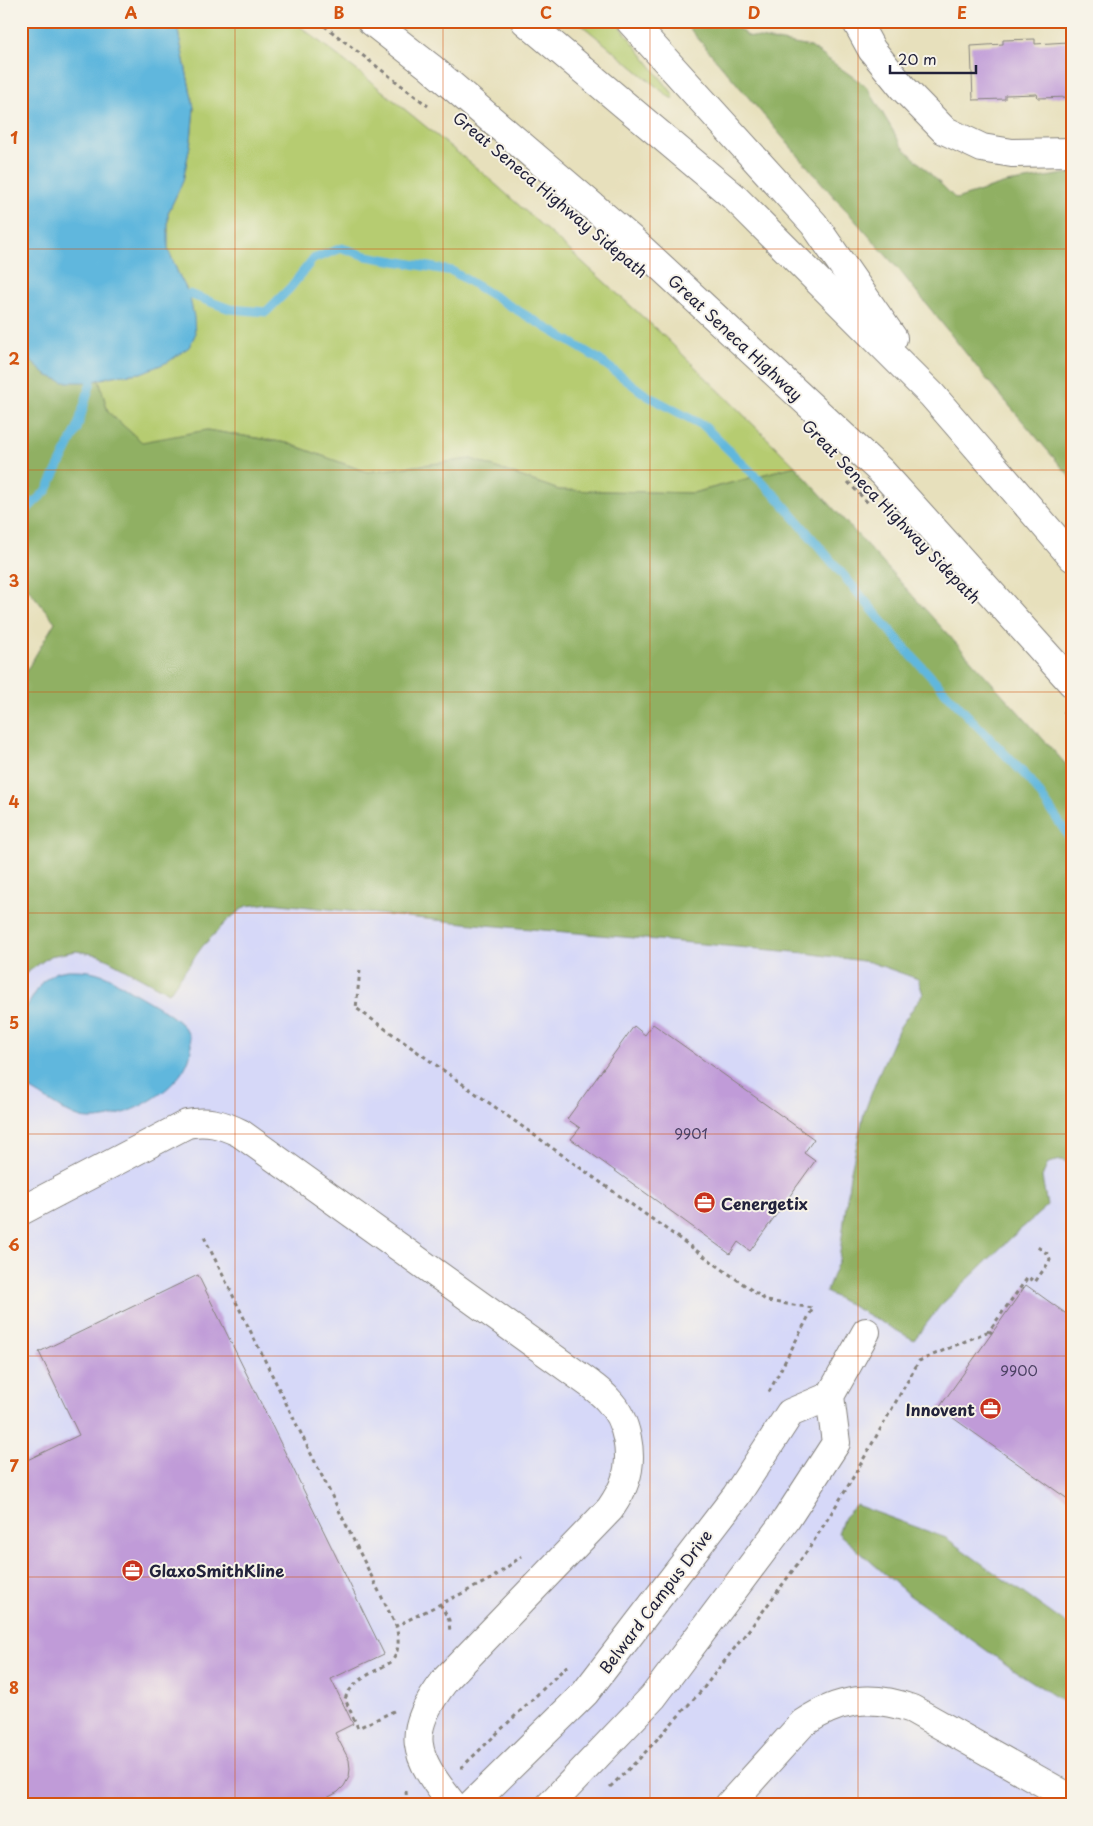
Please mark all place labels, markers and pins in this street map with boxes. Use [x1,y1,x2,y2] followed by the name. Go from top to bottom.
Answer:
[693,1191,717,1215] office icon: Cenergetix
[721,1191,808,1215] place label: Cenergetix
[906,1397,975,1421] place label: Innovent
[979,1397,1003,1421] office icon: Innovent
[121,1558,145,1582] office icon: GlaxoSmithKline
[149,1558,284,1582] place label: GlaxoSmithKline

